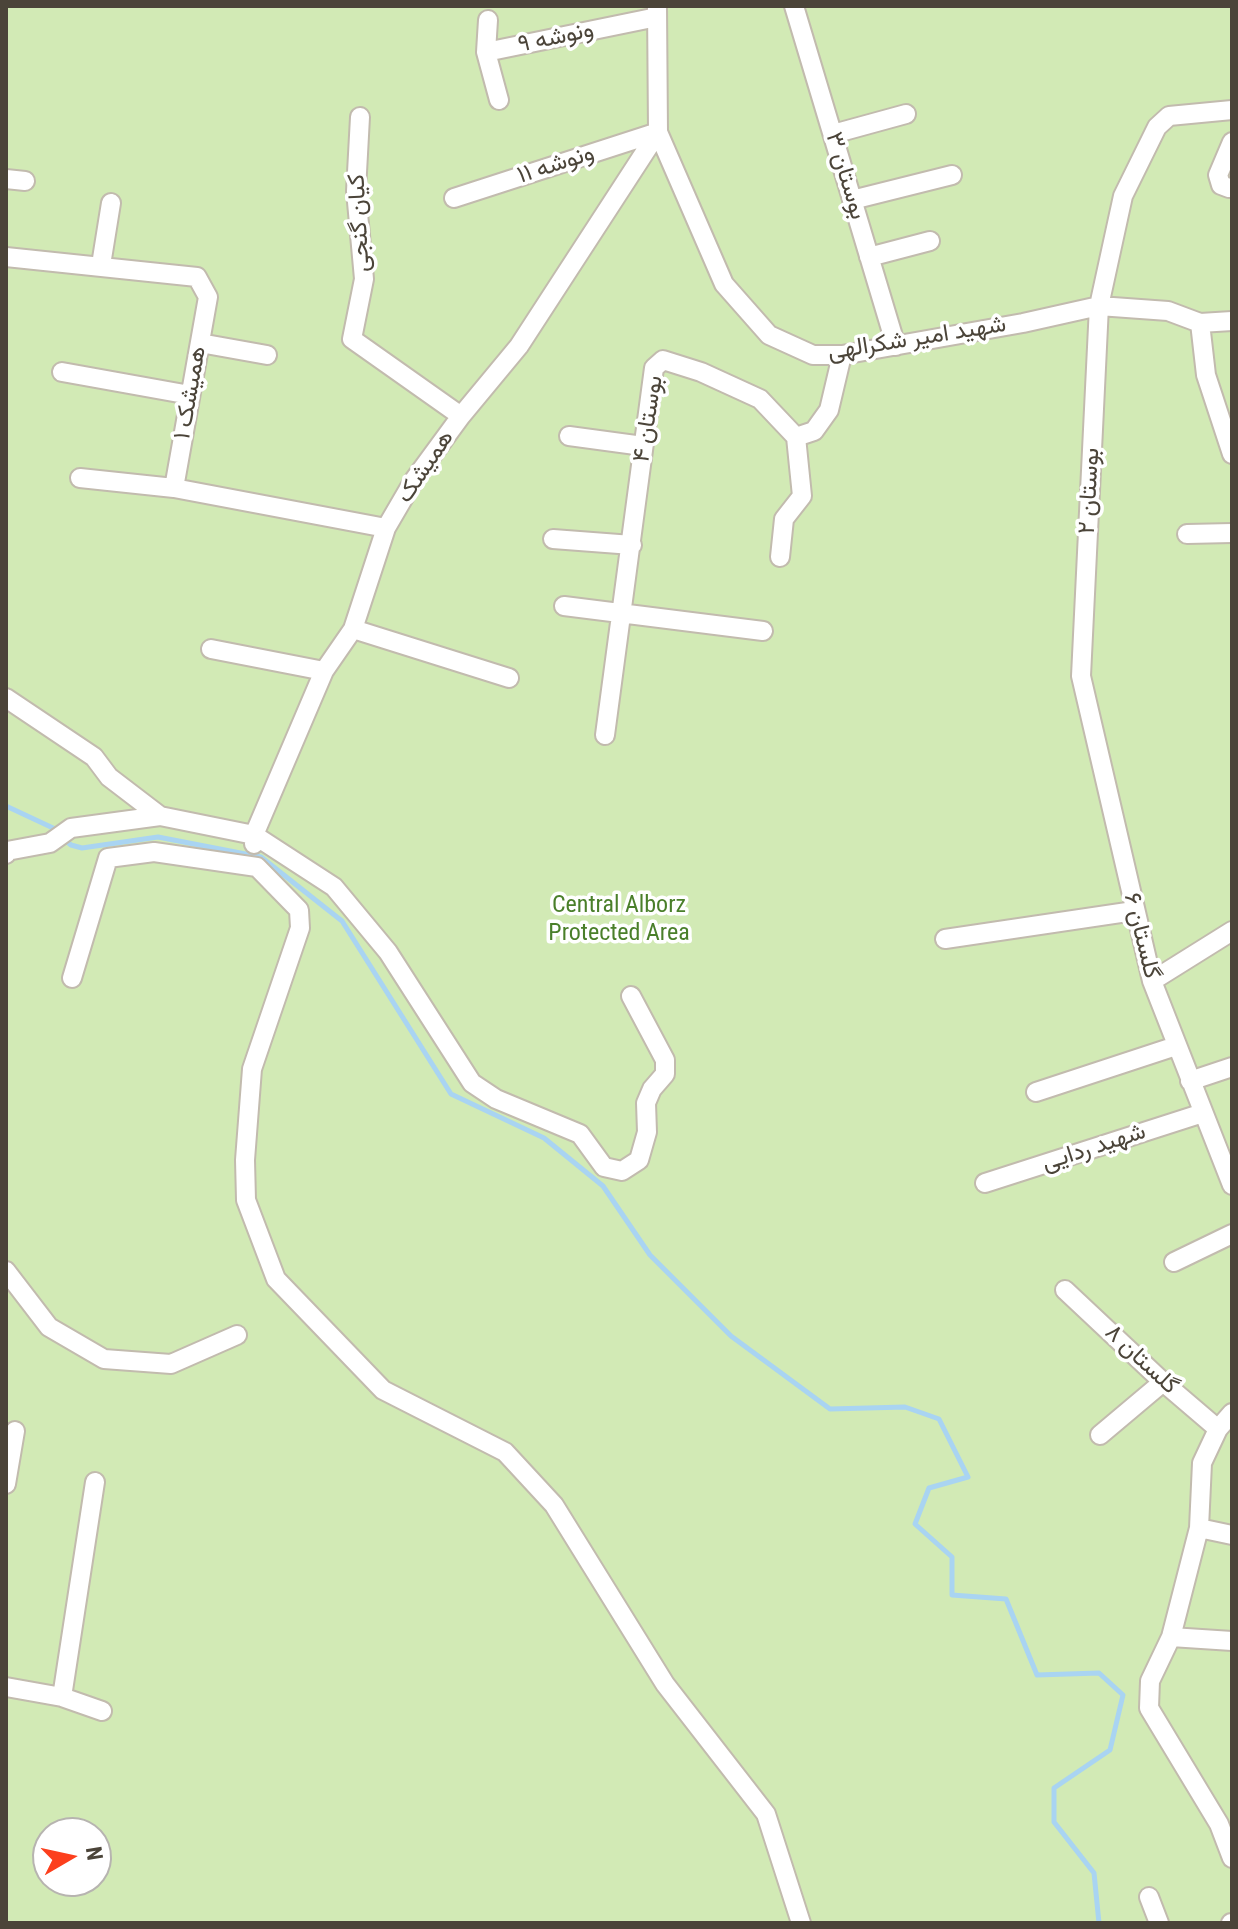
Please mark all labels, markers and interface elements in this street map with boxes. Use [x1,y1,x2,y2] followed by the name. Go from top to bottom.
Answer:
[516,16,596,60] street label: ونوشه ۹
[818,129,872,223] street label: بوستان ۳
[514,139,598,191] street label: ونوشه ۱۱
[343,173,377,273] street label: کیان گنجی
[826,311,1008,367] street label: شهید امیر شکرالهی
[169,344,213,442] street label: همیشک ۱
[628,373,670,465] street label: بوستان ۴
[391,425,461,509] street label: همیشک
[1073,447,1107,535] street label: بوستان ۲
[1116,890,1166,982] street label: گلستان ۶
[548,892,690,948] park label: Central Alborz Protected Area
[1038,1118,1150,1178] street label: شهید ردایی
[1098,1319,1184,1401] street label: گلستان ۸
[32,1817,112,1897] north arrow
[81,1845,108,1862] text: N

